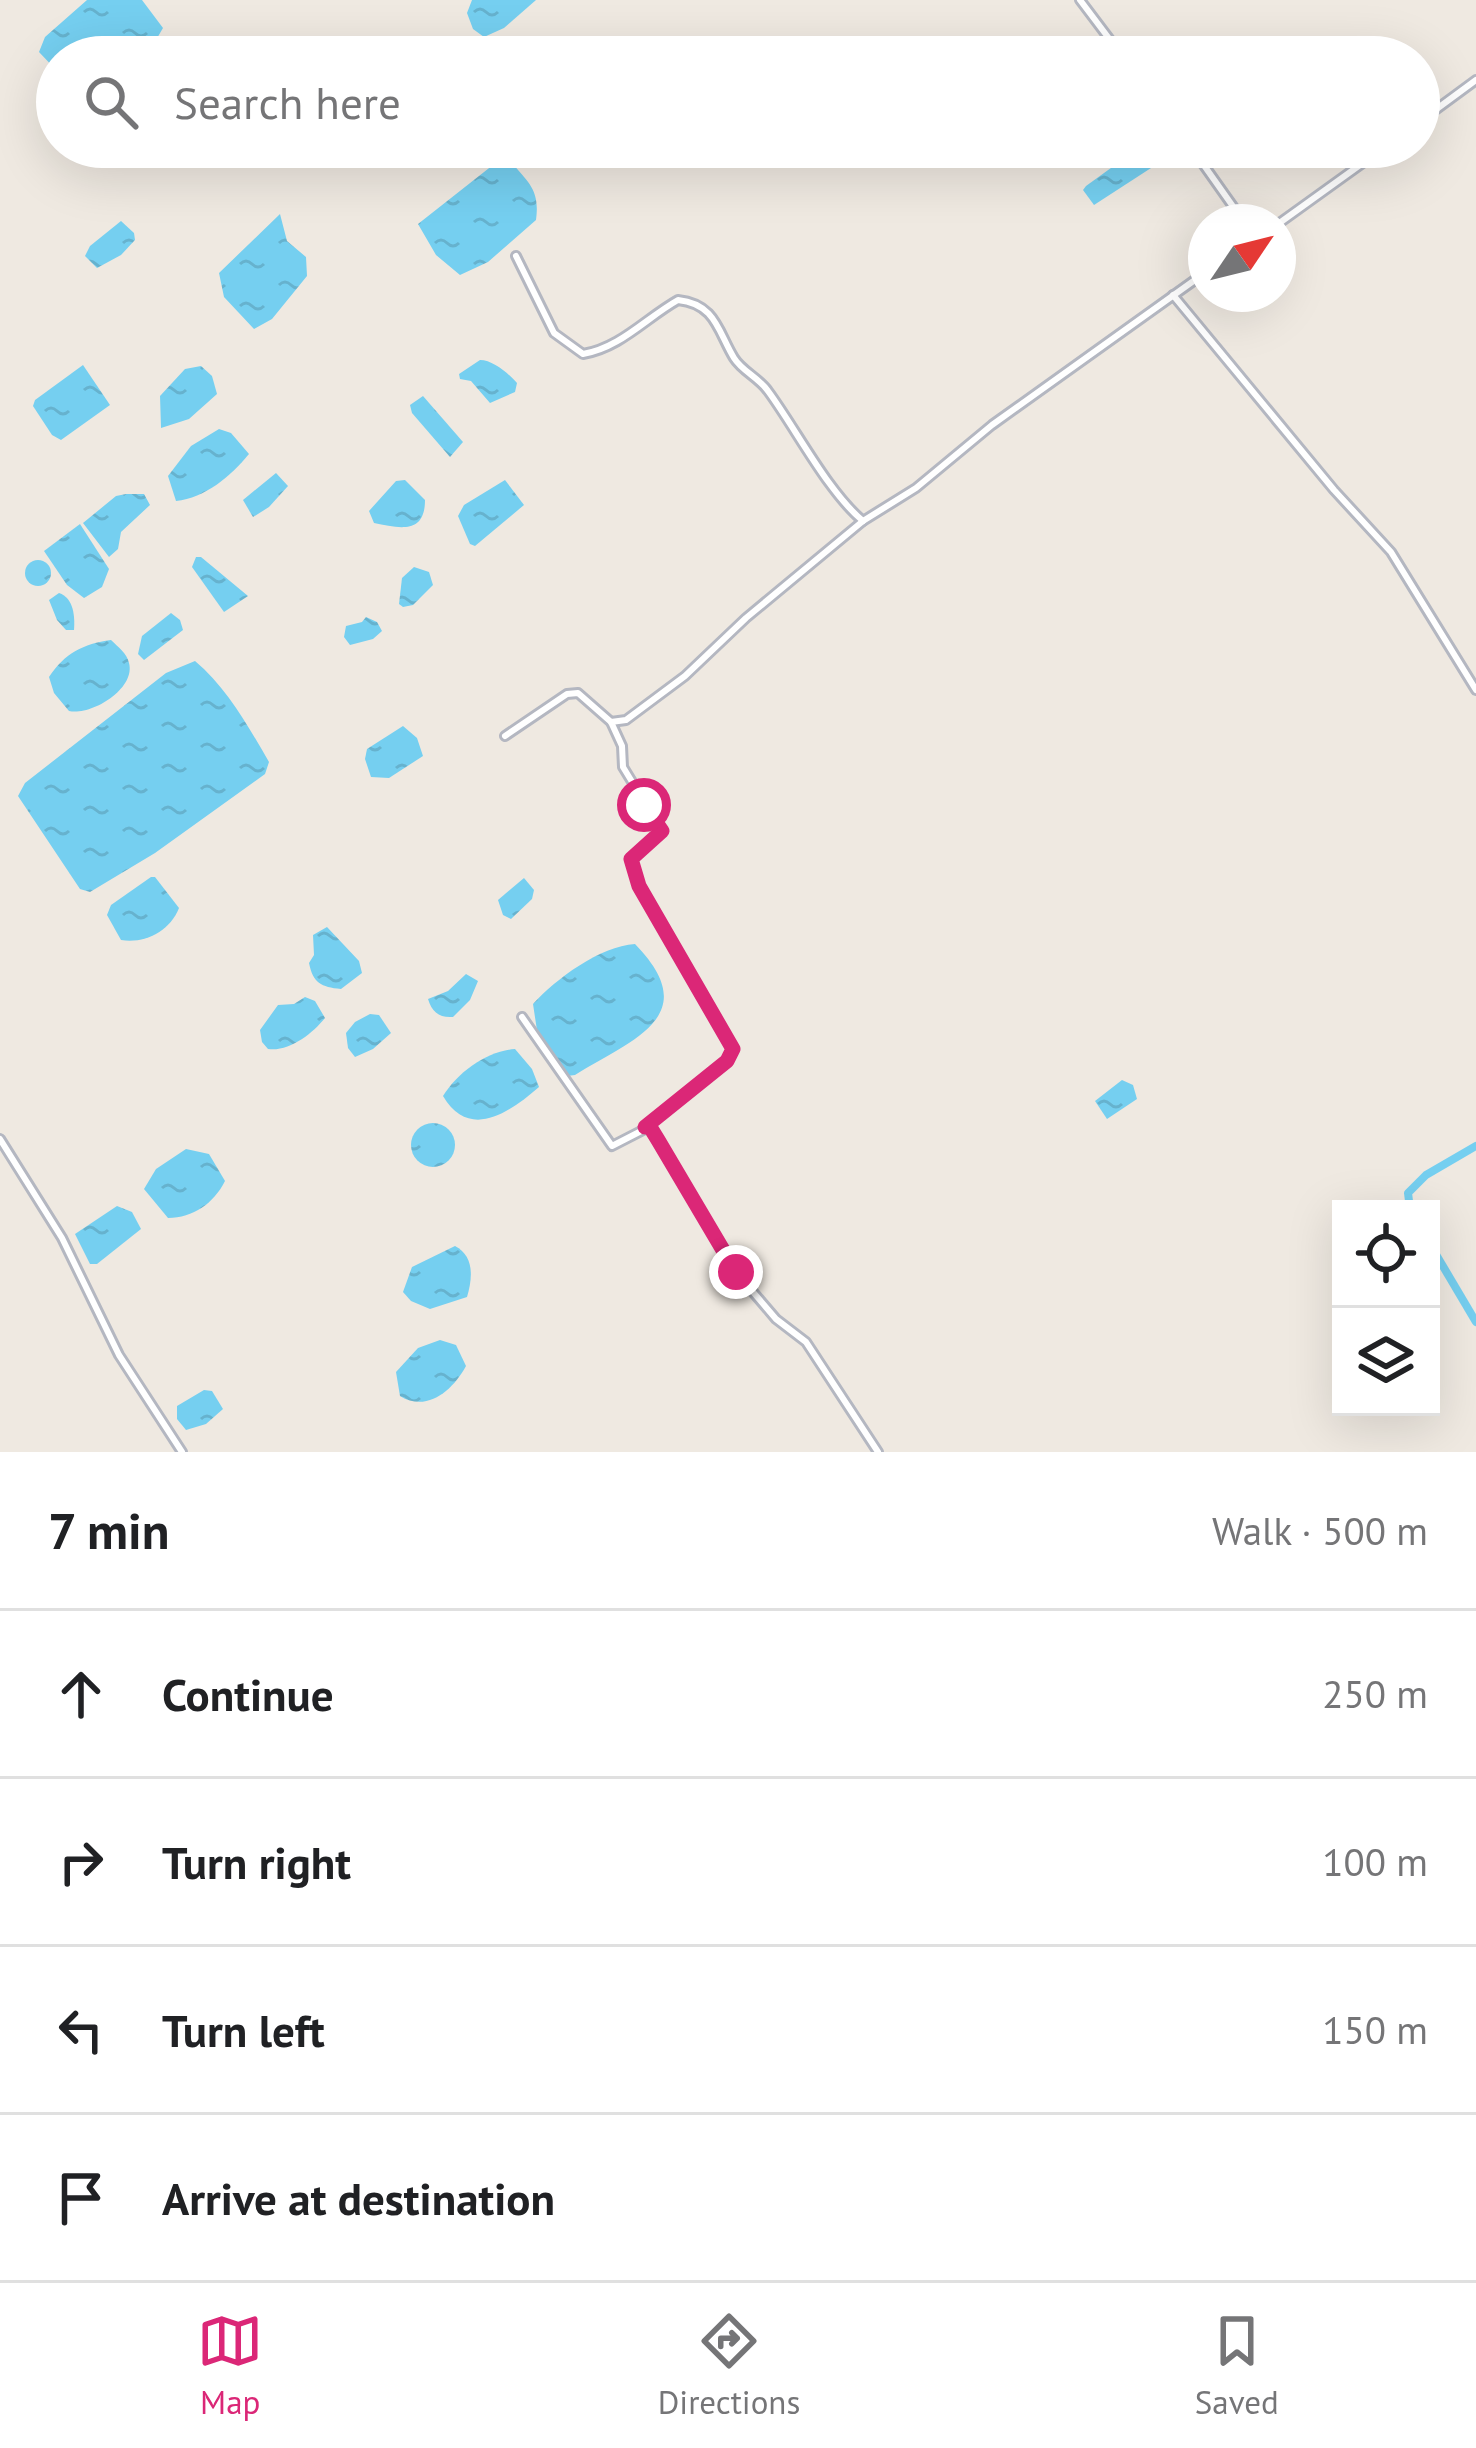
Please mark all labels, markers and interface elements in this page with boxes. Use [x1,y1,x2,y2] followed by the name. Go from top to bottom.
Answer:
[36,36,1440,168] search box
[78,69,144,135] icon: search
[174,73,401,131] text: Search here
[1188,204,1296,312] north arrow
[617,778,671,832] route start
[1332,1200,1440,1416] map controls
[1332,1200,1440,1308] button: locate
[709,1245,763,1299] route end
[1332,1308,1440,1416] button: layers
[48,1497,170,1563] text: 7 min
[1212,1505,1428,1556] text: Walk · 500 m
[48,1661,114,1727] icon: ahead
[162,1665,334,1723] text: Continue
[1322,1668,1428,1719] text: 250 m
[48,1829,114,1895] icon: right
[162,1833,351,1891] text: Turn right
[1322,1836,1428,1887] text: 100 m
[48,1997,114,2063] icon: left
[162,2001,325,2059] text: Turn left
[1322,2004,1428,2055] text: 150 m
[48,2165,114,2231] icon: arrive
[162,2169,555,2227] text: Arrive at destination
[197,2308,263,2423] tab: Map
[658,2308,800,2423] tab: Directions
[1195,2308,1279,2423] tab: Saved

